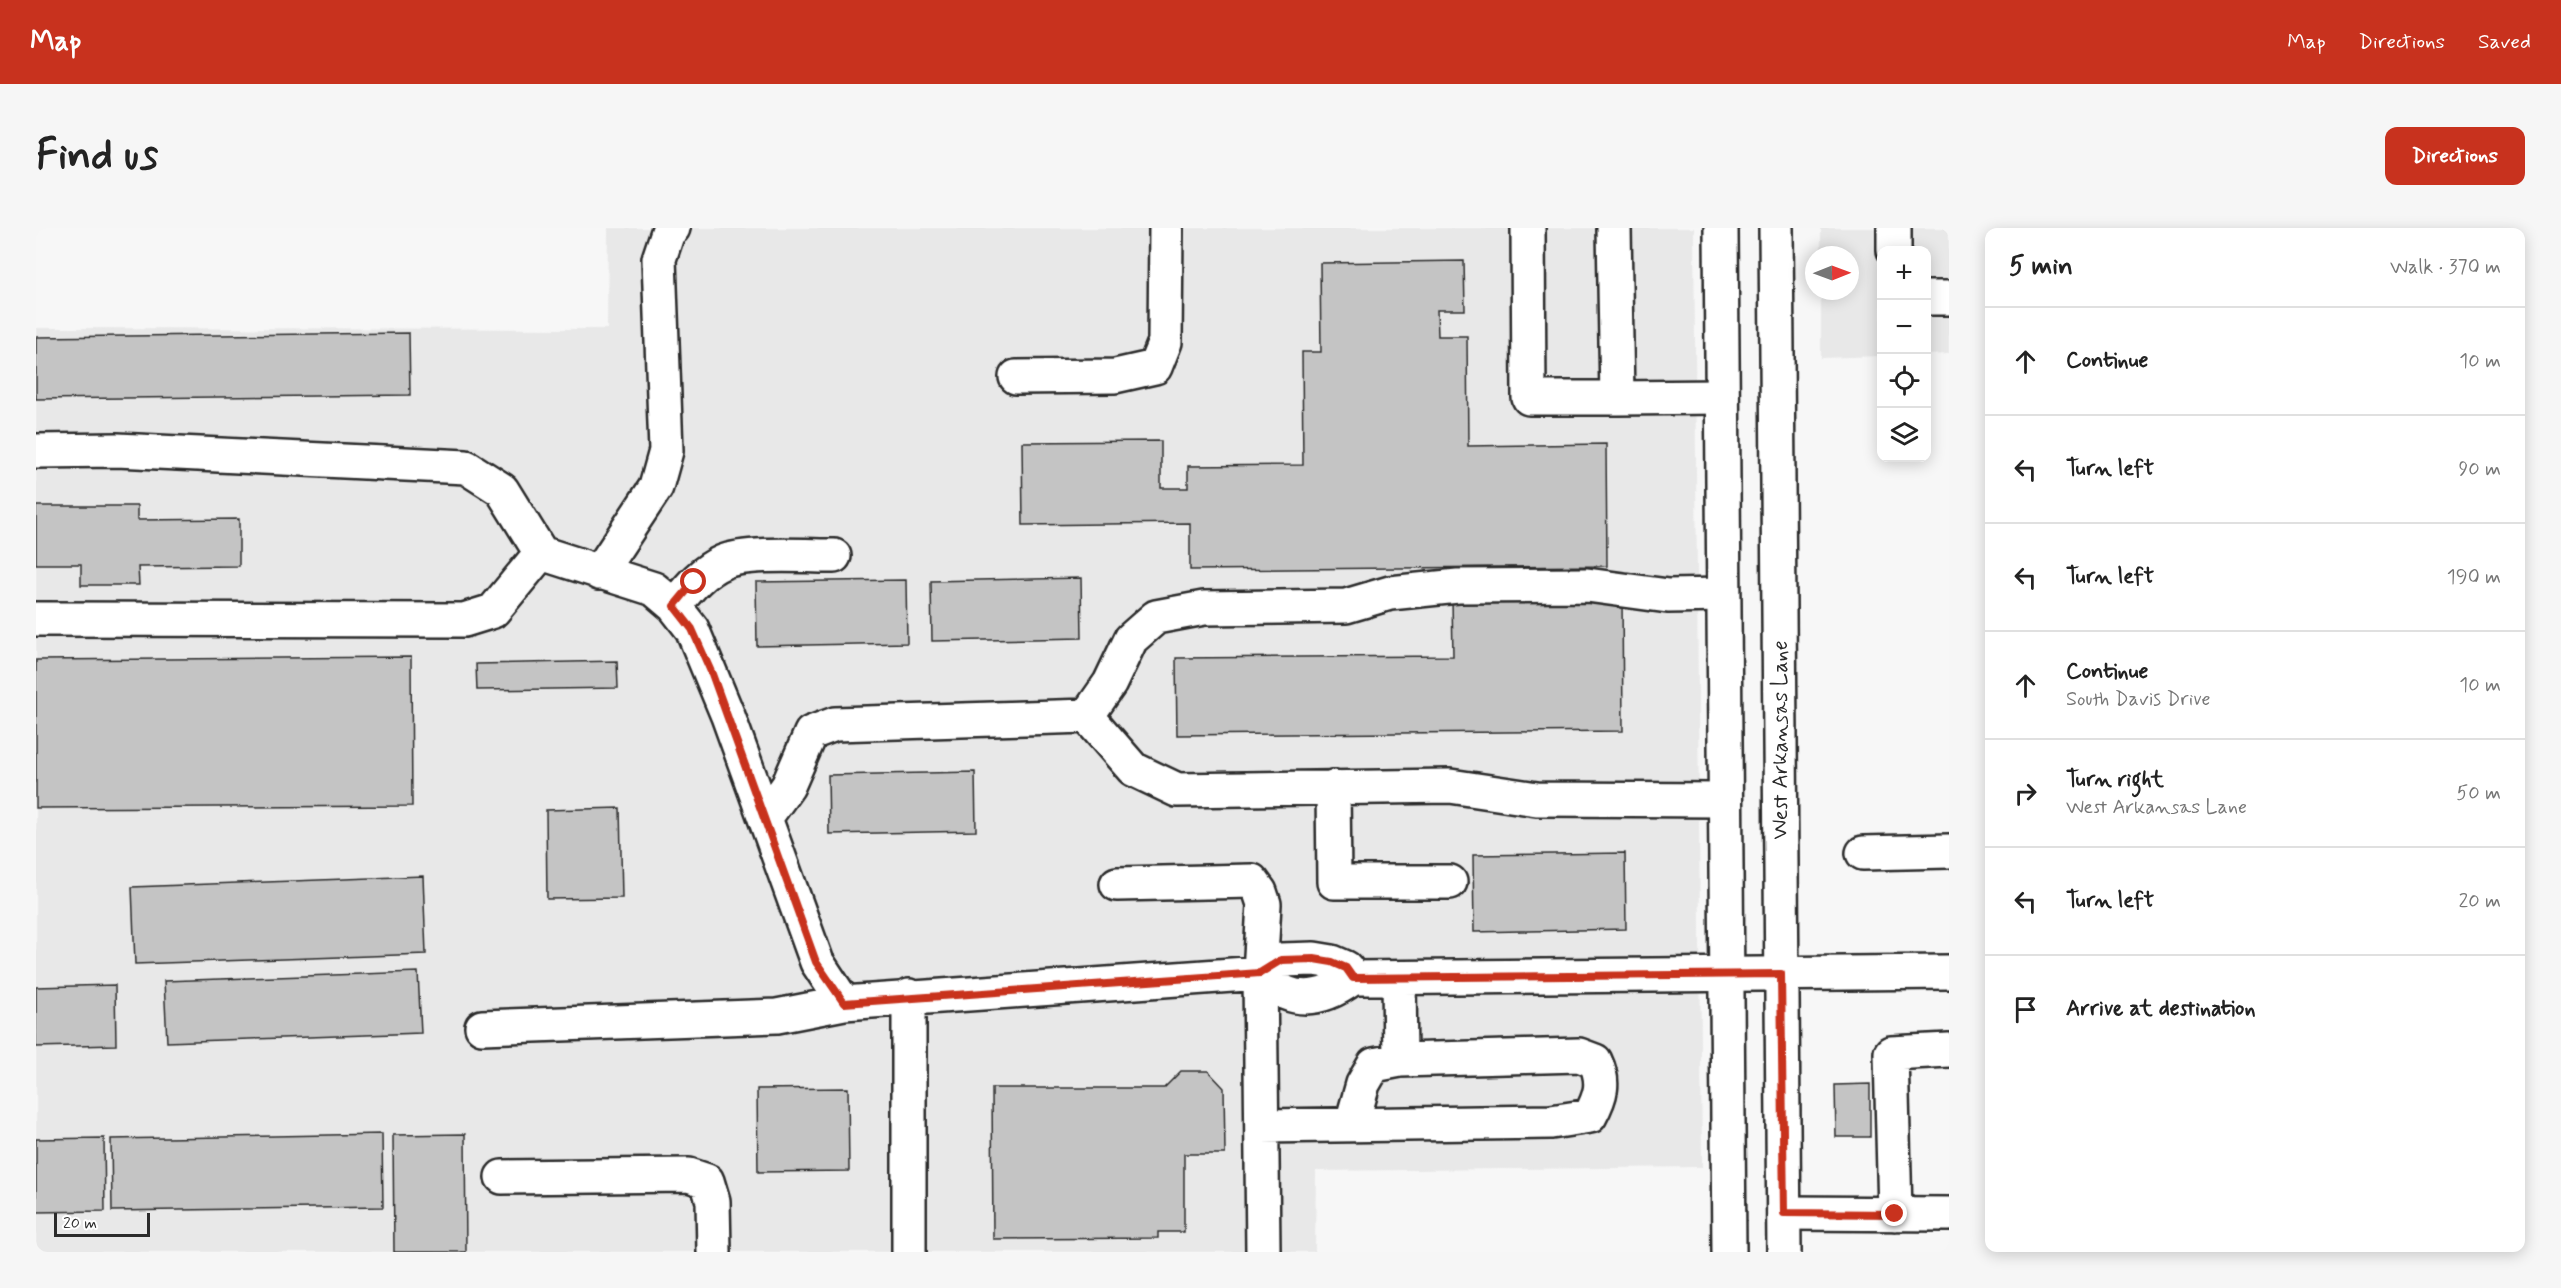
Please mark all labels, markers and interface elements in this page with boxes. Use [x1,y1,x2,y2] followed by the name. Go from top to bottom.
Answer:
[30,24,81,61] text: Map
[2287,28,2326,56] text: Map
[2359,28,2445,56] text: Directions
[2478,28,2531,56] text: Saved
[2385,127,2525,185] button: Directions
[36,129,158,184] text: Find us
[1805,246,1859,300] north arrow
[1877,246,1931,462] map controls
[1877,246,1931,300] button: +
[2009,250,2073,284] text: 5 min
[2390,254,2501,281] text: Walk · 370 m
[1877,300,1931,354] button: −
[2009,345,2042,378] icon: ahead
[2066,347,2148,375] text: Continue
[2459,348,2501,375] text: 10 m
[1877,354,1931,408] button: locate
[1877,408,1931,462] button: layers
[2009,453,2042,486] icon: left
[2066,455,2154,483] text: Turn left
[2458,456,2501,483] text: 90 m
[2009,561,2042,594] icon: left
[2066,563,2154,591] text: Turn left
[2447,564,2501,591] text: 190 m
[680,568,706,594] route start
[1767,640,1795,840] street label: West Arkansas Lane
[2066,658,2148,686] text: Continue
[2009,669,2042,702] icon: ahead
[2459,672,2501,699] text: 10 m
[2066,686,2211,713] text: South Davis Drive
[2066,766,2164,794] text: Turn right
[2009,777,2042,810] icon: right
[2456,780,2501,807] text: 50 m
[2066,794,2247,821] text: West Arkansas Lane
[2009,885,2042,918] icon: left
[2066,887,2154,915] text: Turn left
[2458,888,2501,915] text: 20 m
[2009,993,2042,1026] icon: arrive
[2066,995,2256,1023] text: Arrive at destination
[1881,1200,1907,1226] route end
[54,1210,150,1238] scale bar
[63,1213,97,1234] text: 20 m

